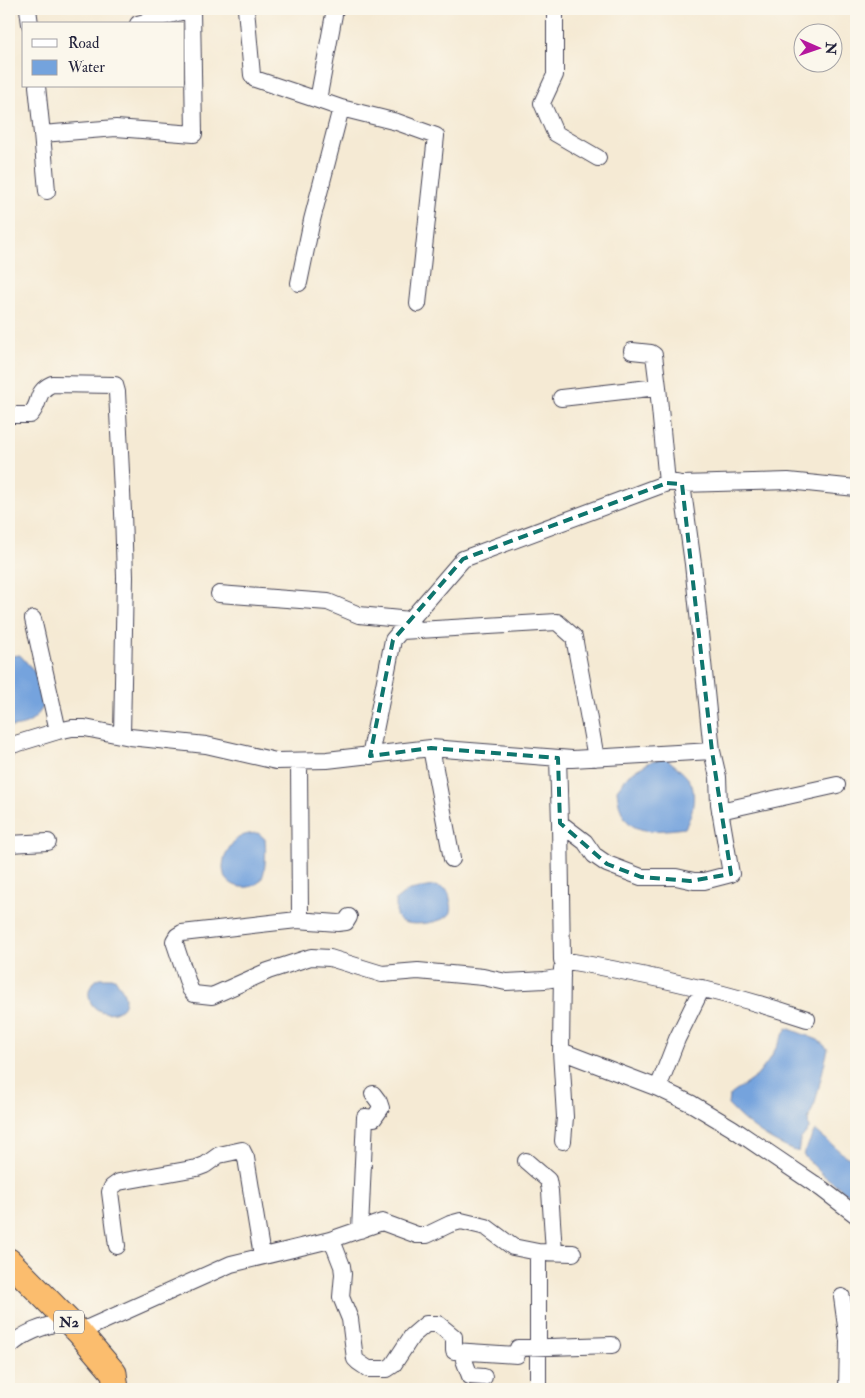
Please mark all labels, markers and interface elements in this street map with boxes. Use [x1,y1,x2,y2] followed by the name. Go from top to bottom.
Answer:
[22,22,185,88] legend
[792,22,842,72] north arrow
[68,34,100,53] text: Road
[822,41,839,55] text: N
[67,58,105,77] text: Water
[54,1310,84,1334] road number: N2

